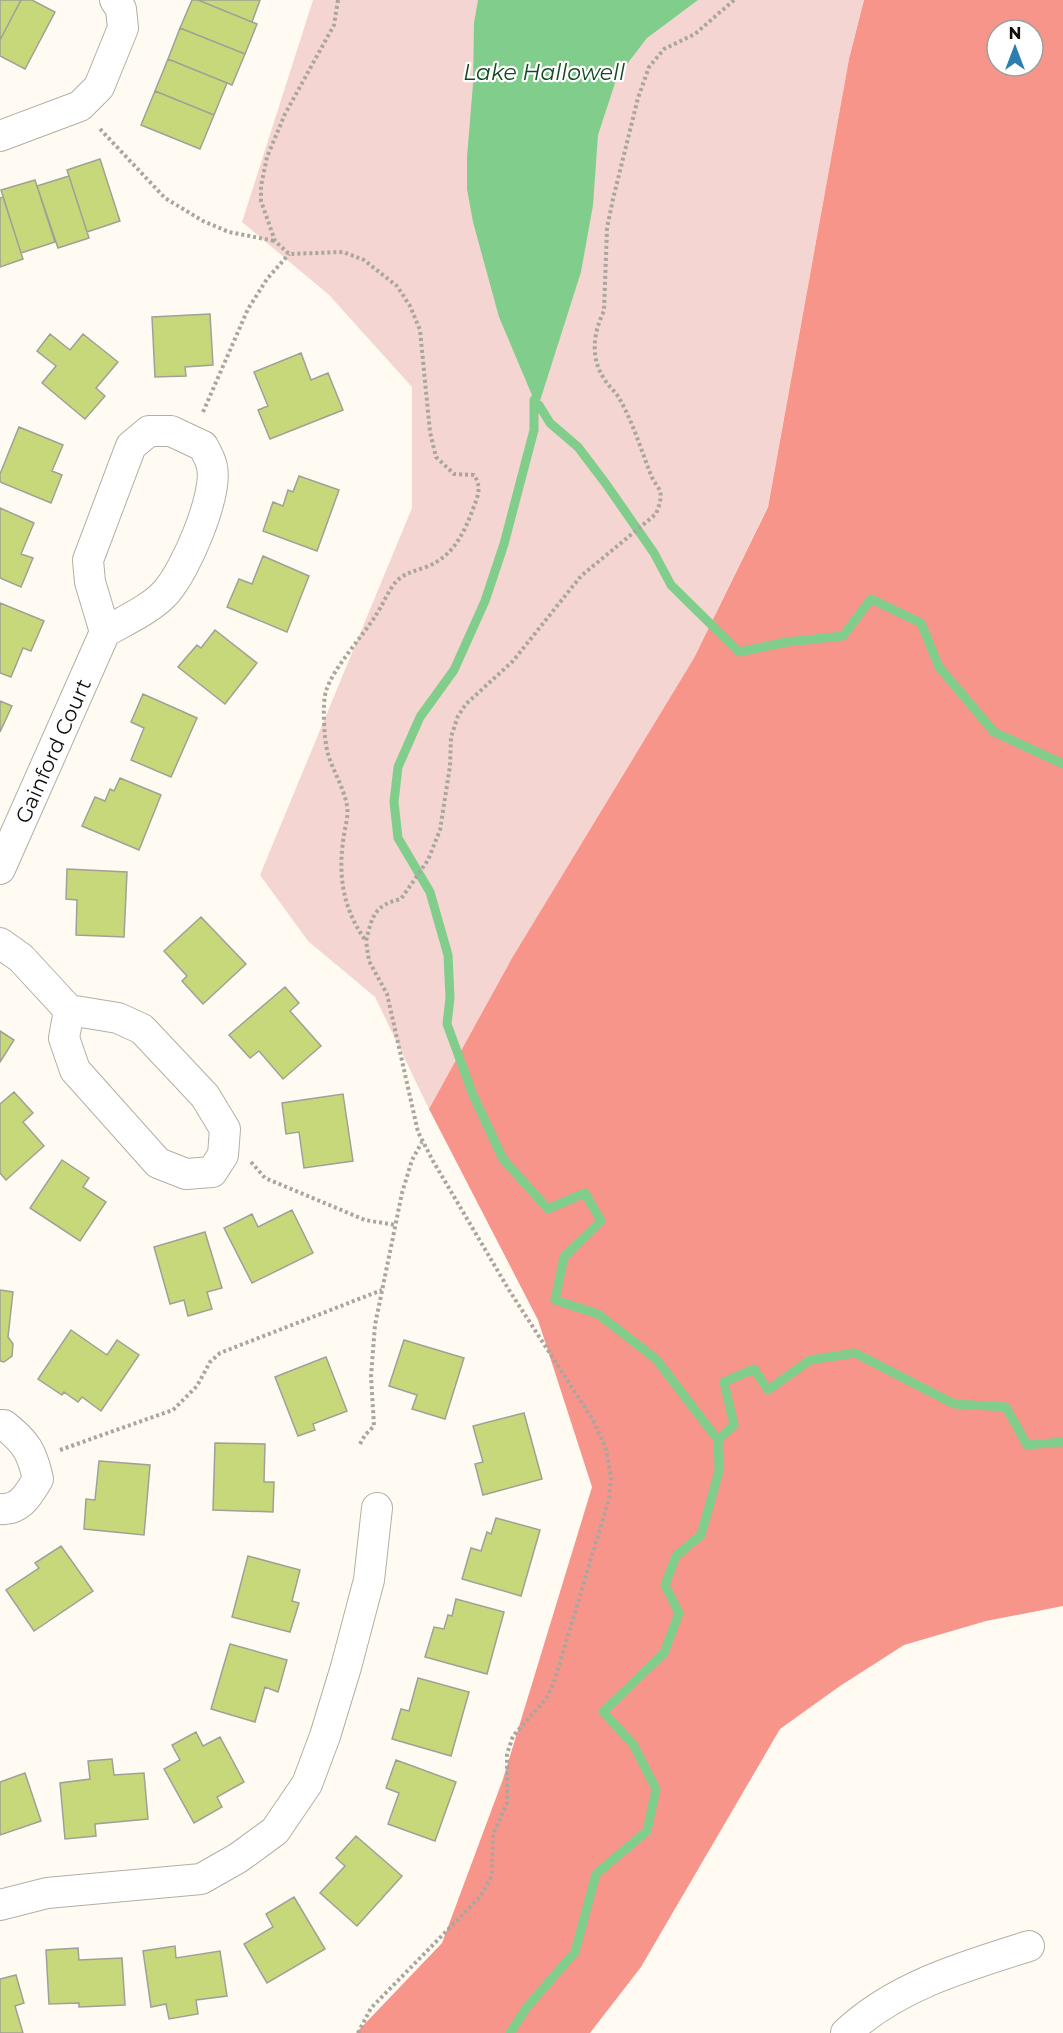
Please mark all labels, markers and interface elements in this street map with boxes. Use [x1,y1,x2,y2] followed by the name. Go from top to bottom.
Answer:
[985,18,1045,78] north arrow
[1009,24,1021,43] text: N
[463,59,625,86] water label: Lake Hallowell
[10,675,96,827] street label: Gainford Court

